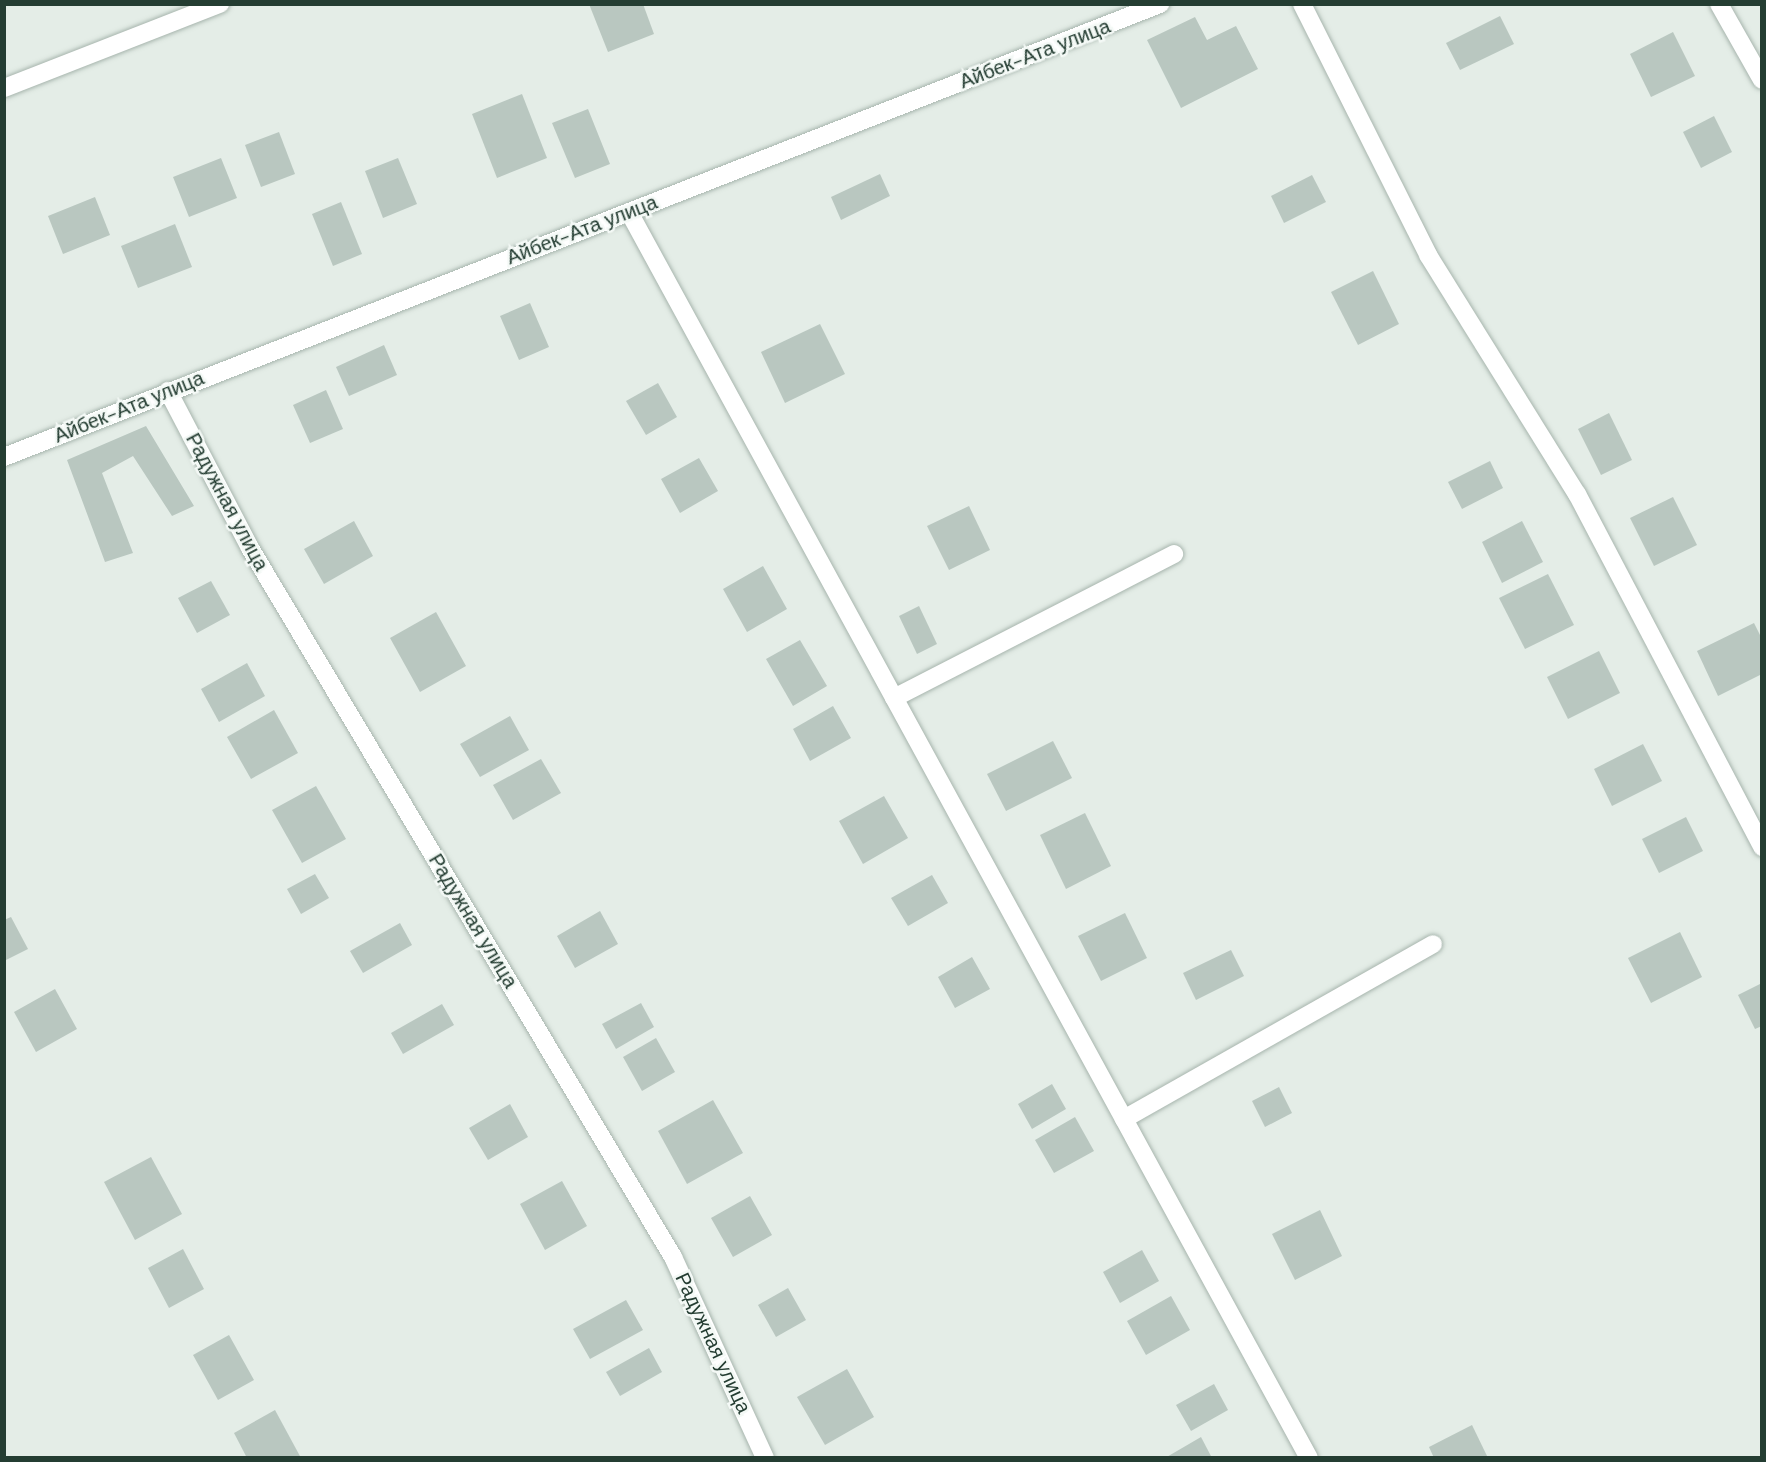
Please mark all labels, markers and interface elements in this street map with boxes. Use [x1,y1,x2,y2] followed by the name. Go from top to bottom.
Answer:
[956,14,1114,94] street label: Айбек-Ата улица
[503,190,661,270] street label: Айбек-Ата улица
[50,366,208,448] street label: Айбек-Ата улица
[181,429,273,575] street label: Радужная улица
[423,850,523,992] street label: Радужная улица
[670,1269,756,1417] street label: Радужная улица

